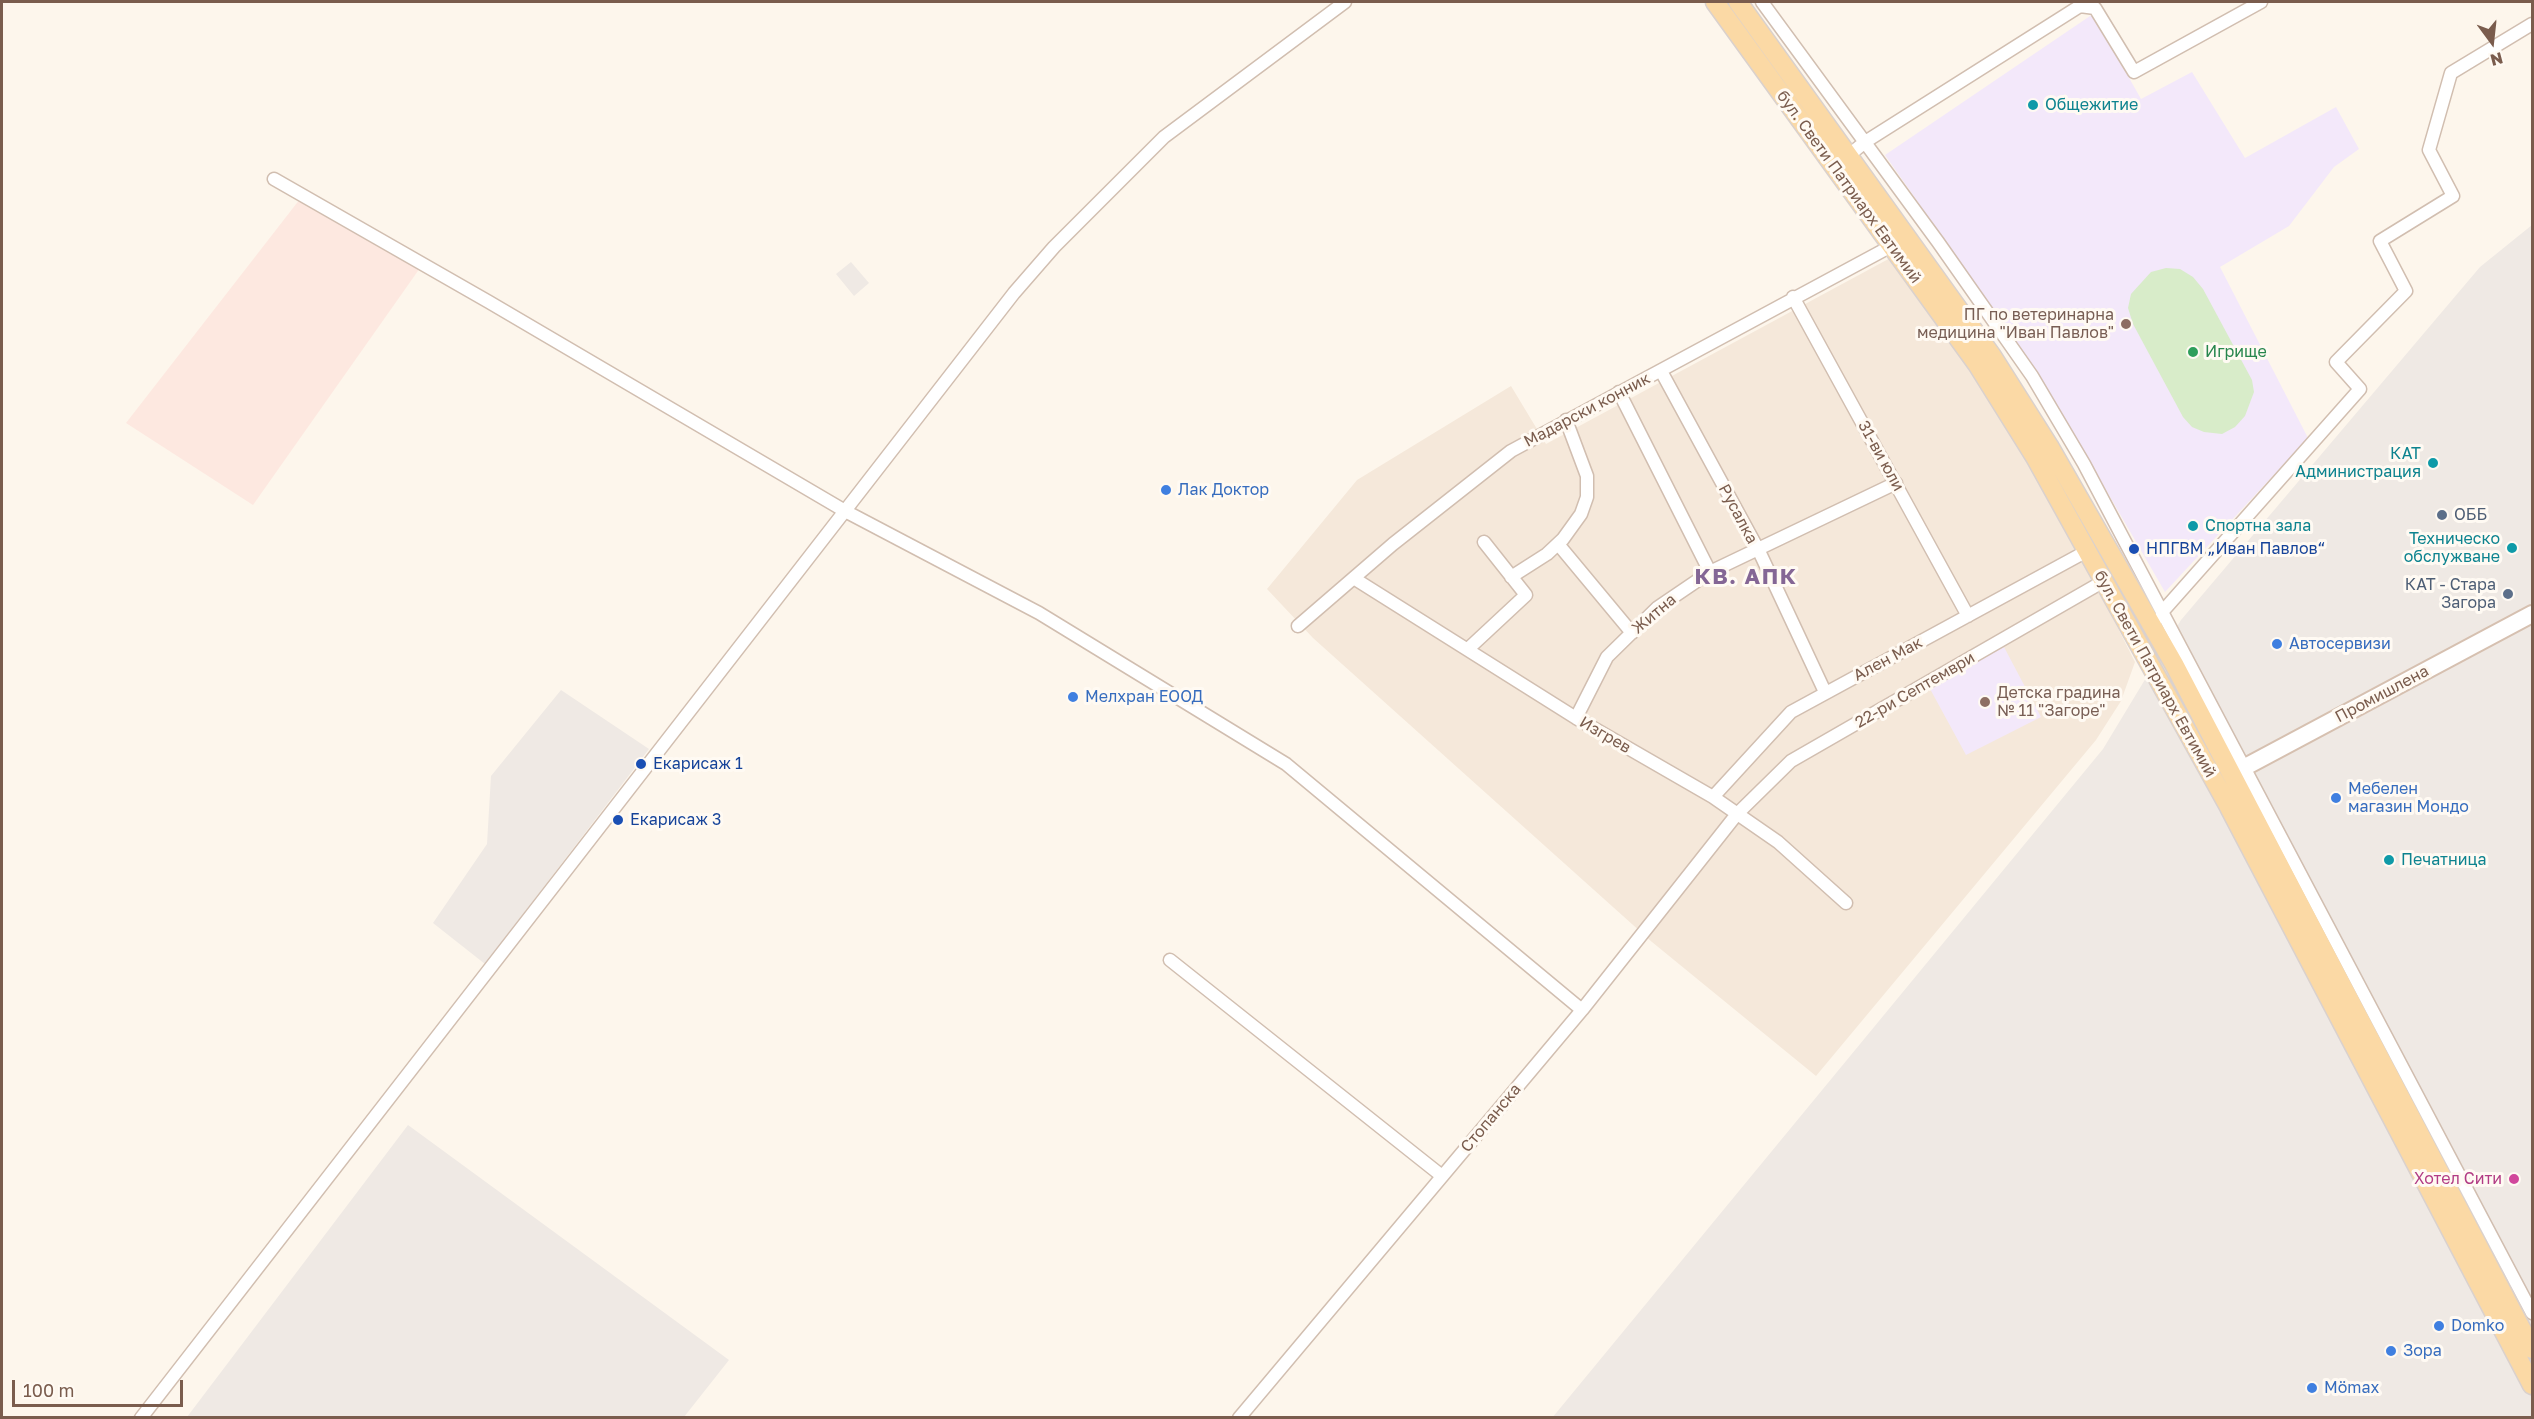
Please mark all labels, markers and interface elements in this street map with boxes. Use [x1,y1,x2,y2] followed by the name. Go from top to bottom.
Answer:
[2462,12,2522,72] north arrow
[2488,48,2505,71] text: N
[1773,87,1925,287] street label: бул. Свети Патриарх Евтимий
[2045,95,2138,115] place label: Общежитие
[2026,98,2040,112] marker: Общежитие
[1917,305,2114,343] place label: ПГ по ветеринарна медицина "Иван Павлов"
[2119,317,2133,331] marker: ПГ по ветеринарна медицина "Иван Павлов"
[2205,342,2267,362] place label: Игрище
[2186,345,2200,359] marker: Игрище
[1521,369,1653,451] street label: Мадарски конник
[1854,418,1908,494] street label: 31-ви юли
[2295,444,2421,482] place label: КАТ Администрация
[2426,456,2440,470] marker: КАТ Администрация
[1178,480,1269,500] place label: Лак Доктор
[1714,481,1762,547] street label: Русалка
[1159,483,1173,497] marker: Лак Доктор
[2454,505,2487,525] place label: ОББ
[2435,508,2449,522] marker: ОББ
[2205,516,2311,536] place label: Спортна зала
[2186,519,2200,533] marker: Спортна зала
[2404,529,2500,567] place label: Техническо обслужване
[2146,539,2325,559] place label: НПГВМ „Иван Павлов“
[2505,541,2519,555] marker: Техническо обслужване
[2127,542,2141,556] marker: НПГВМ „Иван Павлов“
[1695,564,1797,590] district label: КВ. АПК
[2090,567,2220,781] street label: бул. Свети Патриарх Евтимий
[2405,575,2496,613] place label: КАТ - Стара Загора
[2501,587,2515,601] marker: КАТ - Стара Загора
[1628,590,1680,638] street label: Житна
[1850,633,1926,685] street label: Ален Мак
[2289,634,2391,654] place label: Автосервизи
[2270,637,2284,651] marker: Автосервизи
[1852,648,1978,732] street label: 22-ри Септември
[2332,661,2432,727] street label: Промишлена
[1997,683,2121,721] place label: Детска градина № 11 "Загоре"
[1085,687,1203,707] place label: Мелхран ЕООД
[1066,690,1080,704] marker: Мелхран ЕООД
[1978,695,1992,709] marker: Детска градина № 11 "Загоре"
[1576,713,1634,757] street label: Изгрев
[653,754,743,774] place label: Екарисаж 1
[634,757,648,771] marker: Екарисаж 1
[2348,779,2469,817] place label: Мебелен магазин Мондо
[2329,791,2343,805] marker: Мебелен магазин Мондо
[630,810,721,830] place label: Екарисаж 3
[611,813,625,827] marker: Екарисаж 3
[2401,850,2487,870] place label: Печатница
[2382,853,2396,867] marker: Печатница
[1457,1080,1525,1156] street label: Стопанска
[2414,1169,2502,1189] place label: Хотел Сити
[2507,1172,2521,1186] marker: Хотел Сити
[2451,1316,2504,1336] place label: Domko
[2432,1319,2446,1333] marker: Domko
[2403,1341,2442,1361] place label: Зора
[2384,1344,2398,1358] marker: Зора
[15,1368,186,1406] scale bar
[2324,1378,2379,1398] place label: Mömax
[23,1379,74,1401] text: 100 m
[2305,1381,2319,1395] marker: Mömax

